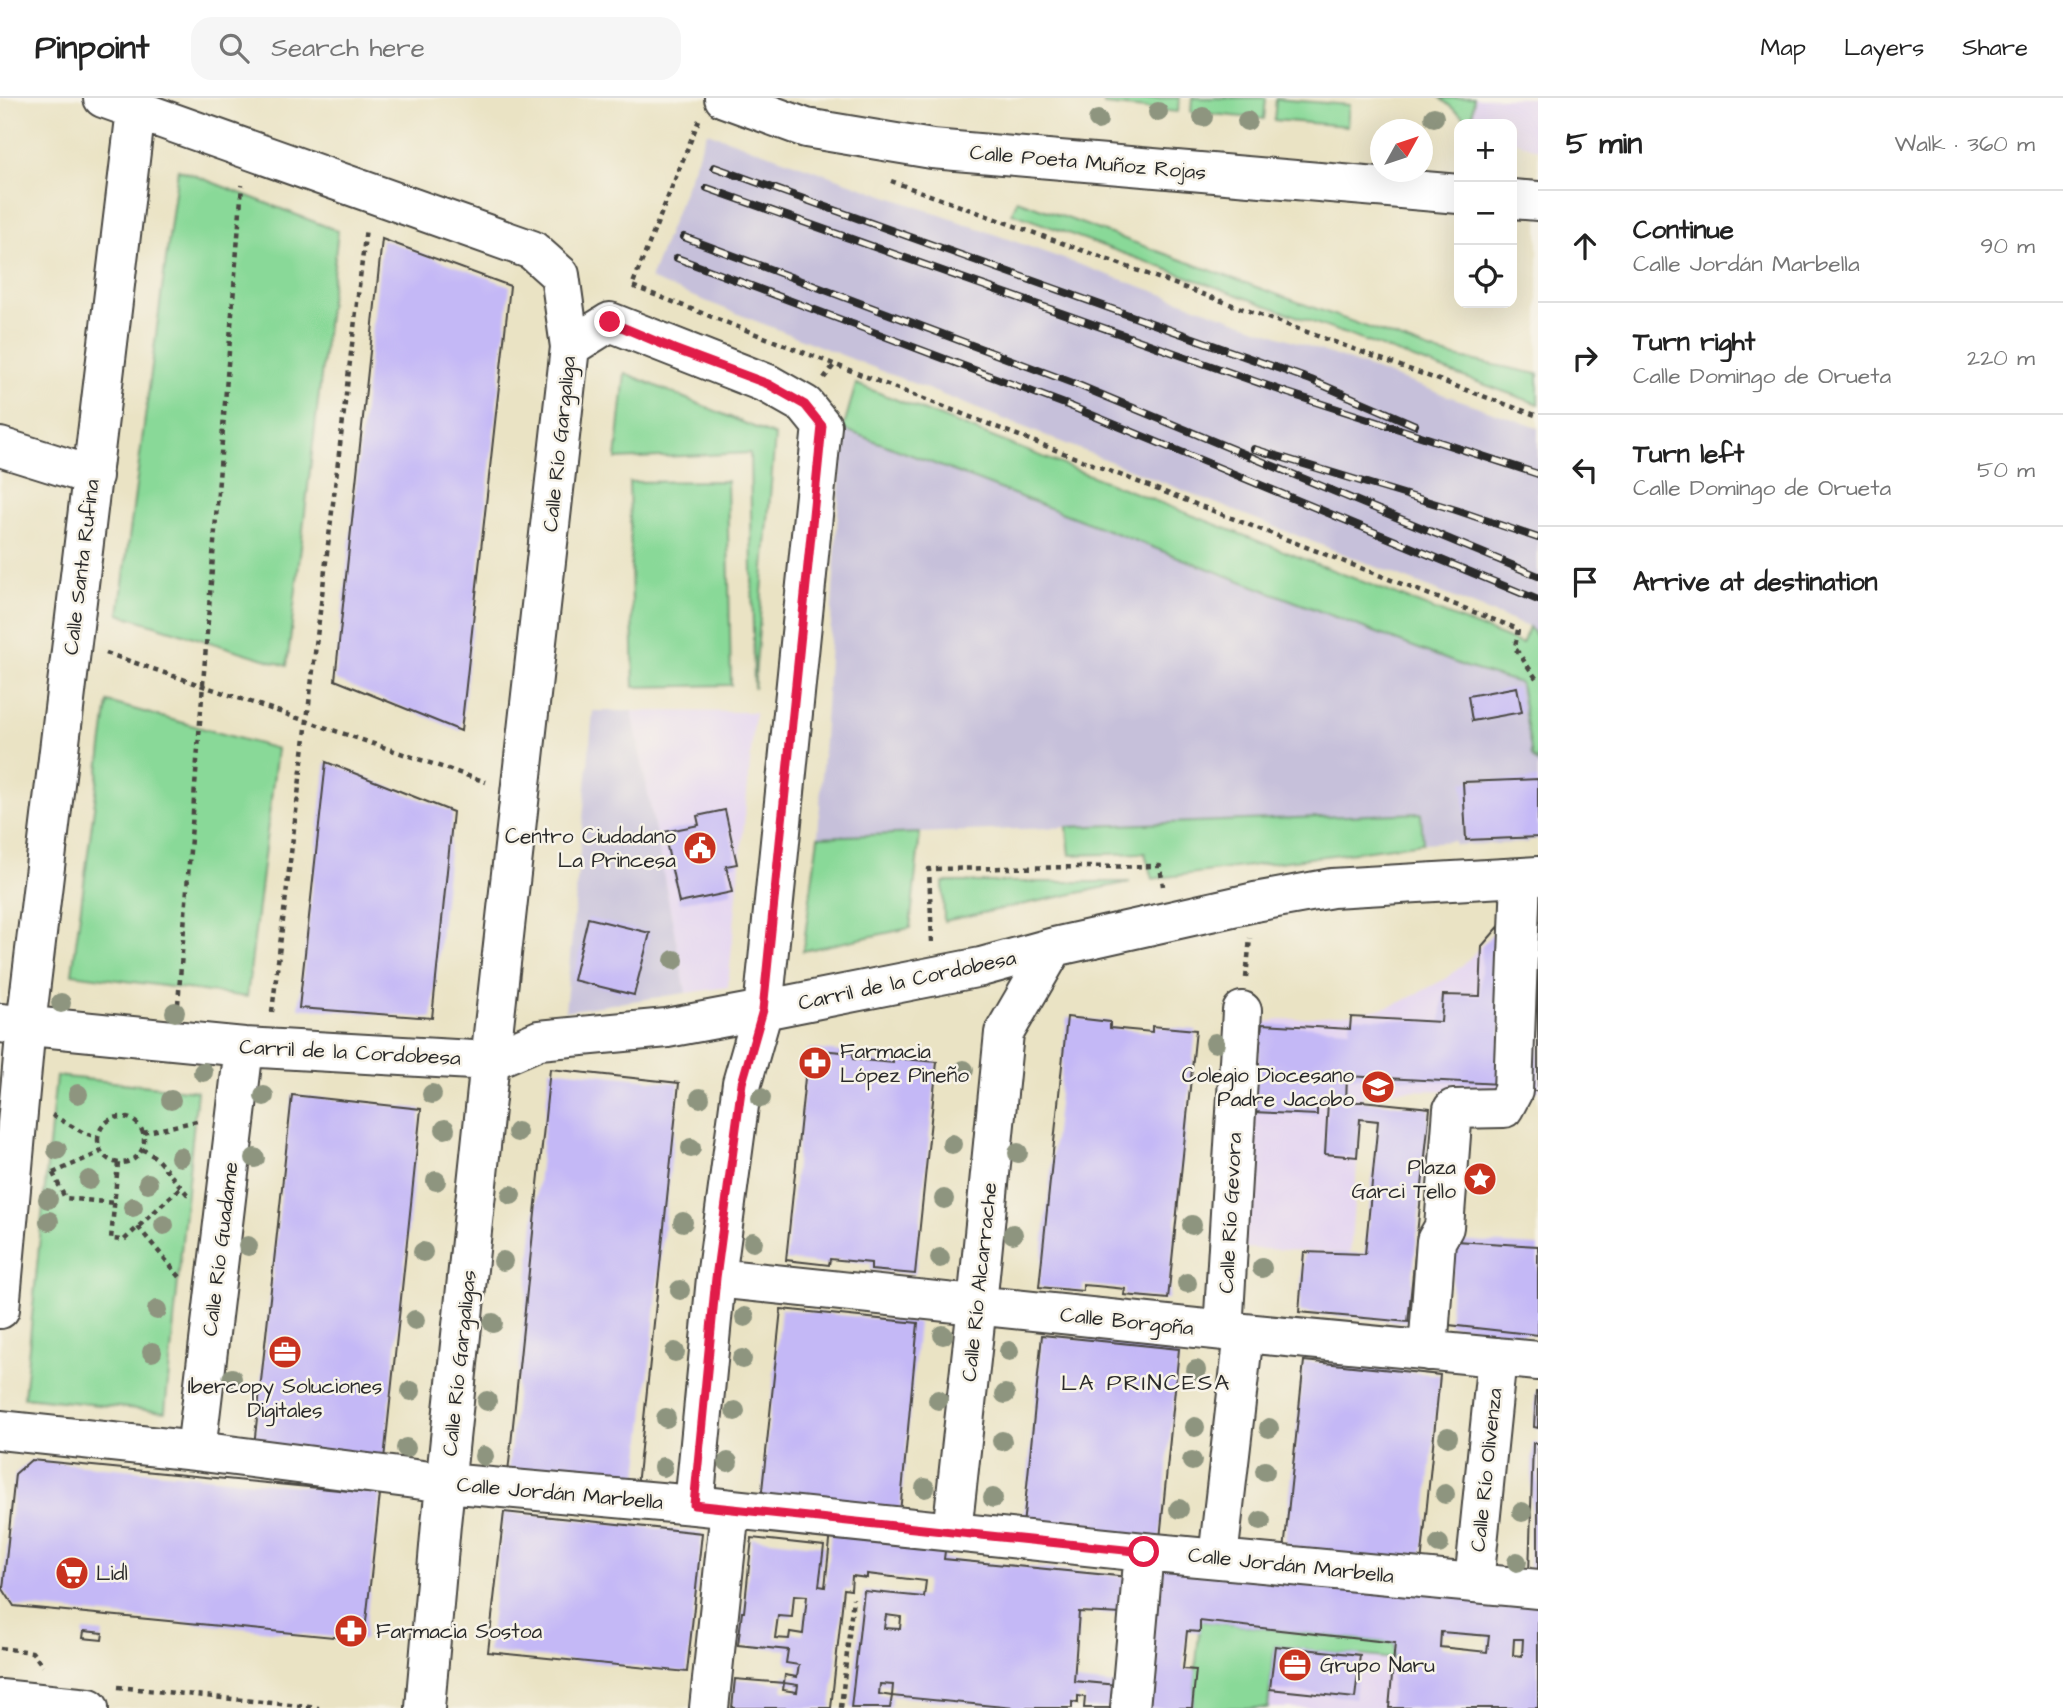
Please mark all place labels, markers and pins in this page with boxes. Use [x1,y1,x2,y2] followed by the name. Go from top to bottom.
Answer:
[505,822,676,875] place label: Centro Ciudadano La Princesa
[681,829,719,867] public building icon: Centro Ciudadano La Princesa
[840,1037,969,1091] place label: Farmacia López Pineño
[796,1044,834,1082] pharmacy icon: Farmacia López Pineño
[1182,1061,1354,1114] place label: Colegio Diocesano Padre Jacobo
[1359,1068,1397,1106] school or university icon: Colegio Diocesano Padre Jacobo
[1351,1153,1456,1206] place label: Plaza Garci Tello
[1461,1160,1499,1198] place icon: Plaza Garci Tello
[266,1333,304,1371] office icon: Ibercopy Soluciones Digitales
[188,1372,382,1427] place label: Ibercopy Soluciones Digitales
[53,1554,91,1592] supermarket icon: Lidl
[96,1559,128,1588] place label: Lidl
[332,1612,370,1650] pharmacy icon: Farmacia Sostoa
[376,1617,543,1646] place label: Farmacia Sostoa
[1276,1646,1314,1684] office icon: Grupo Naru
[1320,1651,1435,1681] place label: Grupo Naru

